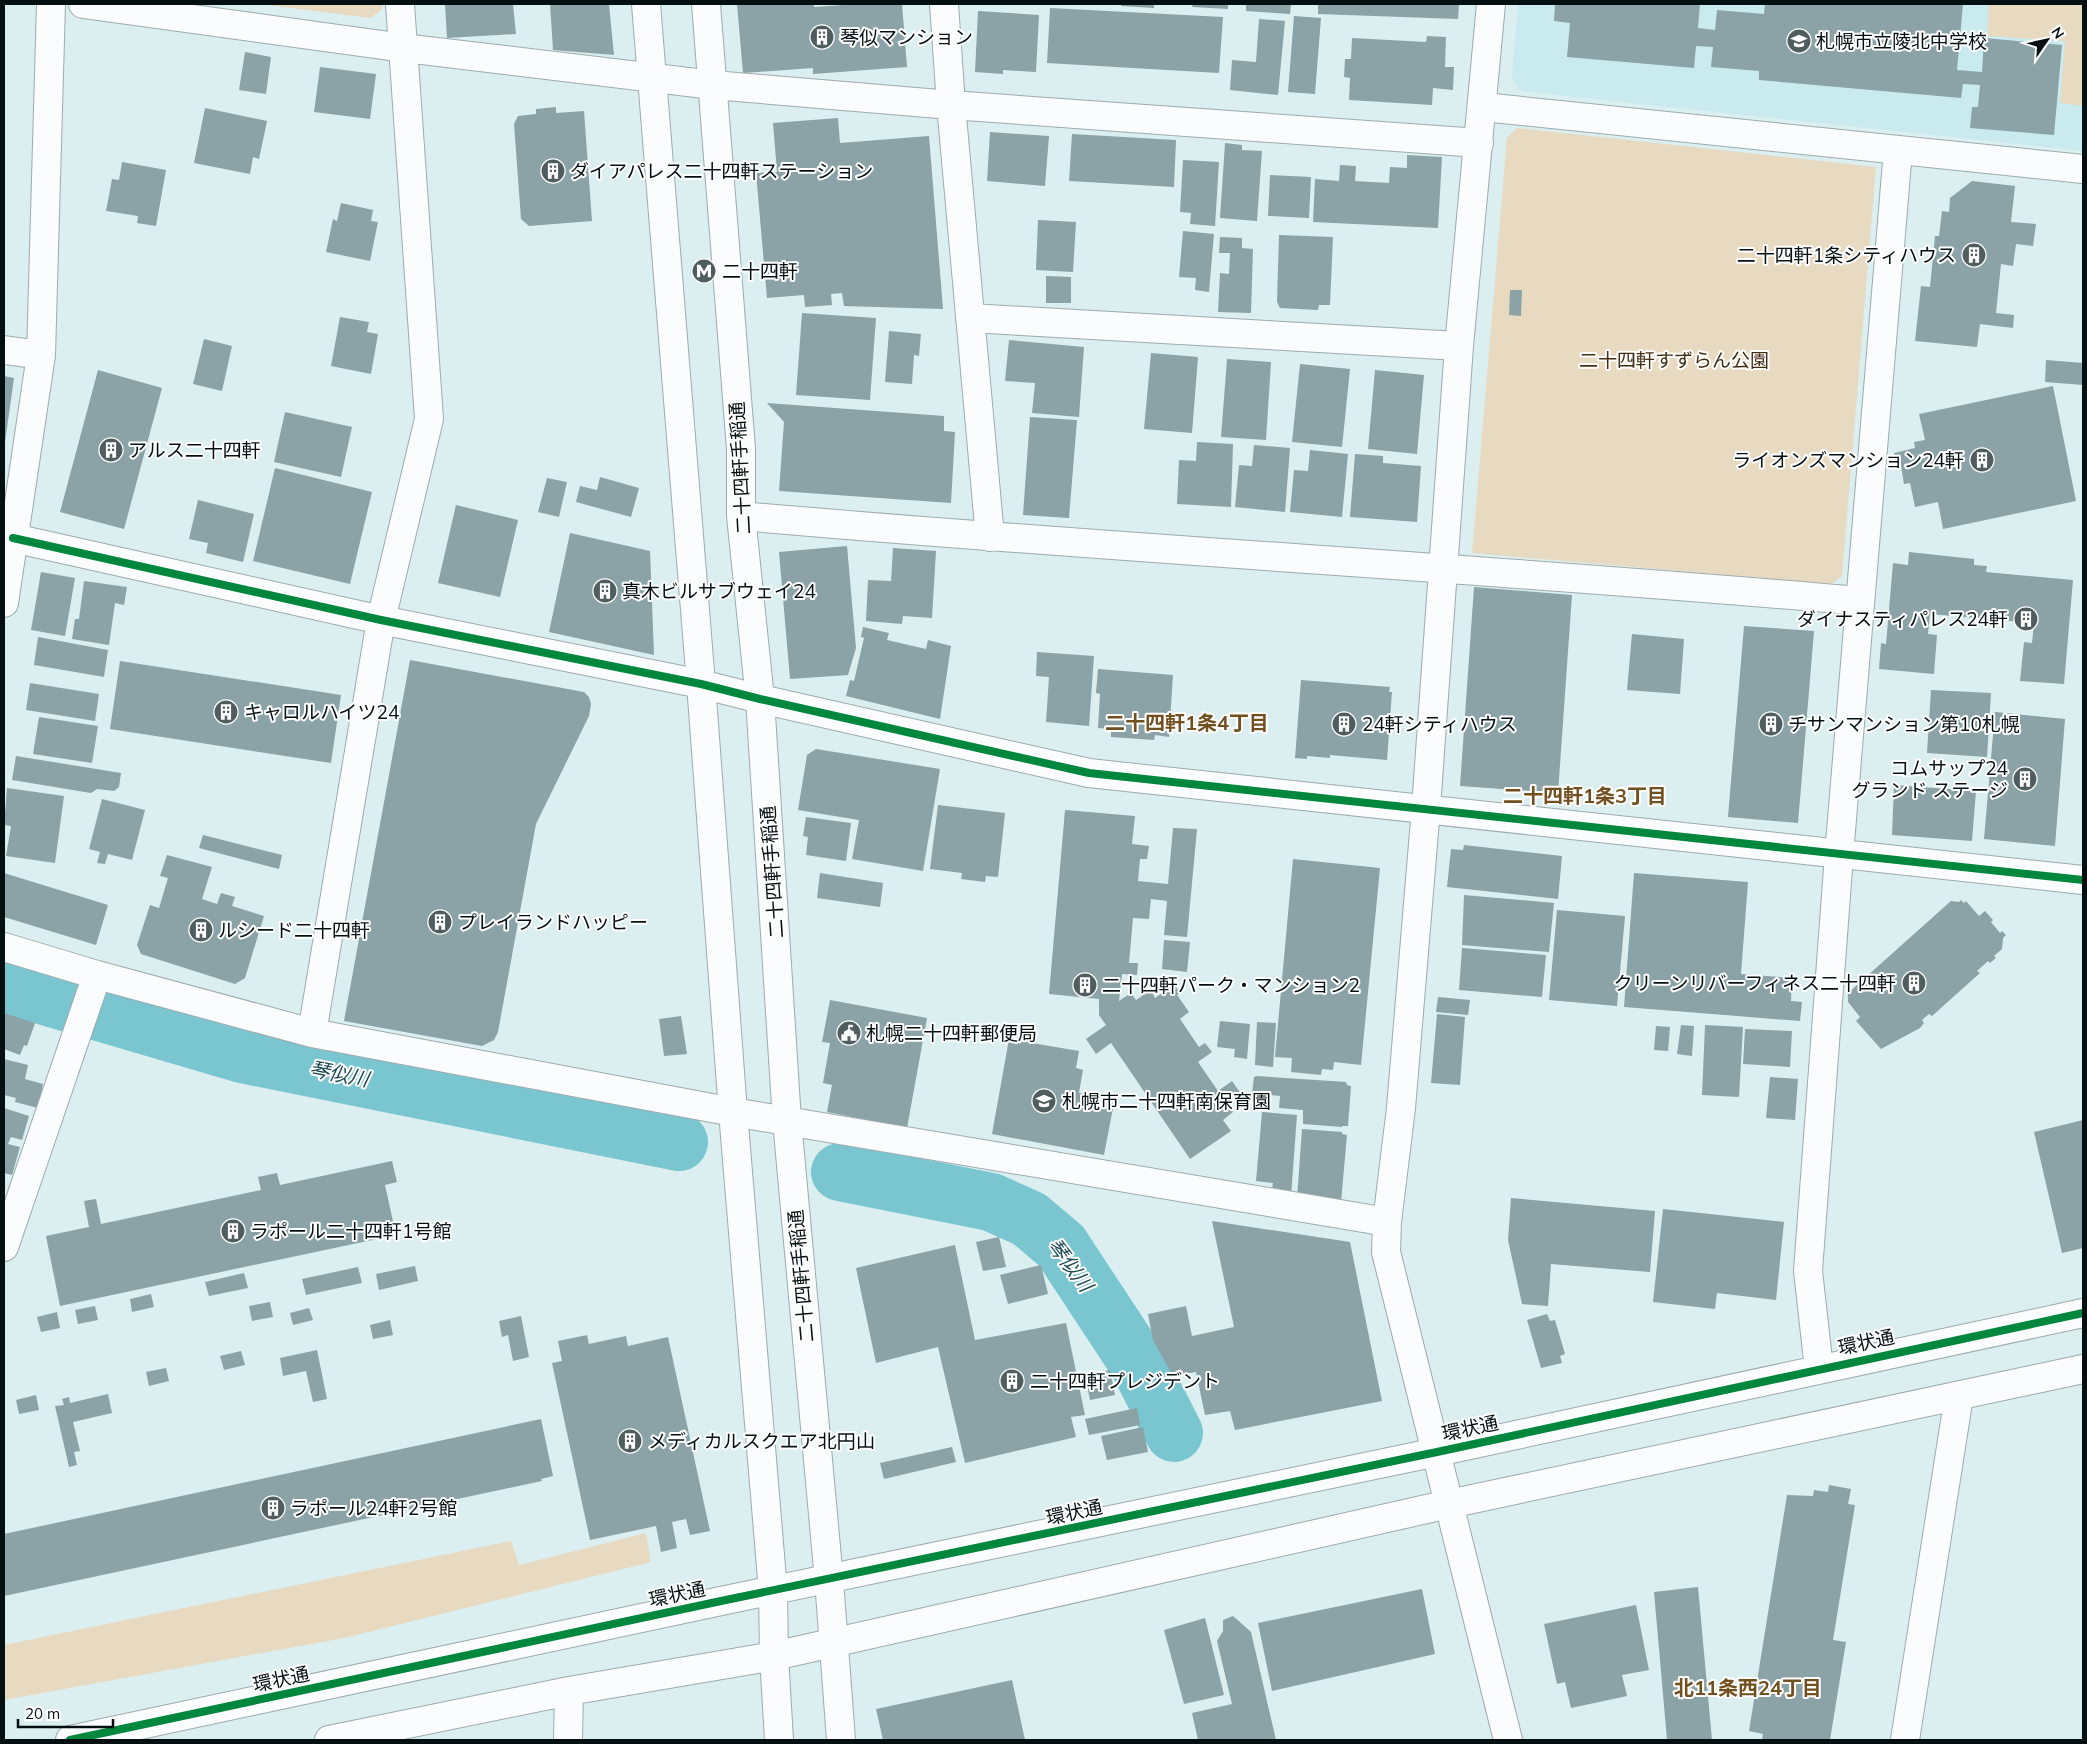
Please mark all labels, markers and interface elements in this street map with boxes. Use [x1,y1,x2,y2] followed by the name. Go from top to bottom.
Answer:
[2022,15,2072,65] north arrow
[2047,23,2068,42] text: N
[809,24,835,50] building icon: 琴似マンション
[840,25,973,49] place label: 琴似マンション
[1786,28,1812,54] school or university icon: 札幌市立陵北中学校
[1816,29,1987,53] place label: 札幌市立陵北中学校
[540,158,566,184] building icon: ダイアパレス二十四軒ステーション
[570,159,873,183] place label: ダイアパレス二十四軒ステーション
[1961,242,1987,268] building icon: 二十四軒1条シティハウス
[1737,243,1956,267] place label: 二十四軒1条シティハウス
[691,258,717,284] metro station icon: 二十四軒
[722,259,798,283] place label: 二十四軒
[1579,348,1769,372] park label: 二十四軒すずらん公園
[725,401,755,535] street label: 二十四軒手稲通
[98,437,124,463] building icon: アルス二十四軒
[128,438,261,462] place label: アルス二十四軒
[1969,447,1995,473] building icon: ライオンズマンション24軒
[1733,448,1964,472] place label: ライオンズマンション24軒
[592,578,618,604] building icon: 真木ビルサブウェイ24
[622,579,816,603] place label: 真木ビルサブウェイ24
[2013,606,2039,632] building icon: ダイナスティパレス24軒
[1797,607,2008,631] place label: ダイナスティパレス24軒
[213,699,239,725] building icon: キャロルハイツ24
[244,700,399,724] place label: キャロルハイツ24
[1105,710,1269,735] district label: 二十四軒1条4丁目
[1331,711,1357,737] building icon: 24軒シティハウス
[1758,711,1784,737] building icon: チサンマンション第10札幌
[1362,712,1517,736] place label: 24軒シティハウス
[1788,712,2020,736] place label: チサンマンション第10札幌
[1851,756,2008,802] place label: コムサップ24 グランド ステージ
[2012,766,2038,792] building icon: コムサップ24 グランド ステージ
[1503,783,1667,808] district label: 二十四軒1条3丁目
[755,805,789,939] street label: 二十四軒手稲通
[427,909,453,935] building icon: プレイランドハッピー
[458,910,648,934] place label: プレイランドハッピー
[188,917,214,943] building icon: ルシード二十四軒
[218,918,370,942] place label: ルシード二十四軒
[1901,970,1927,996] building icon: クリーンリバーフィネス二十四軒
[1613,971,1896,995] place label: クリーンリバーフィネス二十四軒
[1072,972,1098,998] building icon: 二十四軒パーク・マンション2
[1102,973,1360,997] place label: 二十四軒パーク・マンション2
[836,1020,862,1046] public building icon: 札幌二十四軒郵便局
[866,1021,1037,1045] place label: 札幌二十四軒郵便局
[307,1056,373,1092] water label: 琴似川
[1031,1088,1057,1114] school or university icon: 札幌市二十四軒南保育園
[1062,1089,1271,1113] place label: 札幌市二十四軒南保育園
[783,1209,819,1343] street label: 二十四軒手稲通
[220,1218,246,1244] building icon: ラポール二十四軒1号館
[250,1219,451,1243] place label: ラポール二十四軒1号館
[1042,1233,1100,1298] water label: 琴似川
[1836,1324,1896,1360] street label: 環状通
[999,1368,1025,1394] building icon: 二十四軒プレジデント
[1030,1369,1220,1393] place label: 二十四軒プレジデント
[1440,1410,1500,1446] street label: 環状通
[617,1428,643,1454] building icon: メディカルスクエア北円山
[648,1429,875,1453] place label: メディカルスクエア北円山
[1044,1494,1104,1530] street label: 環状通
[260,1495,286,1521] building icon: ラポール24軒2号館
[290,1496,457,1520] place label: ラポール24軒2号館
[647,1576,707,1612] street label: 環状通
[251,1661,311,1697] street label: 環状通
[1674,1675,1822,1700] district label: 北11条西24丁目
[18,1696,112,1728] scale bar
[25,1704,60,1723] text: 20 m

